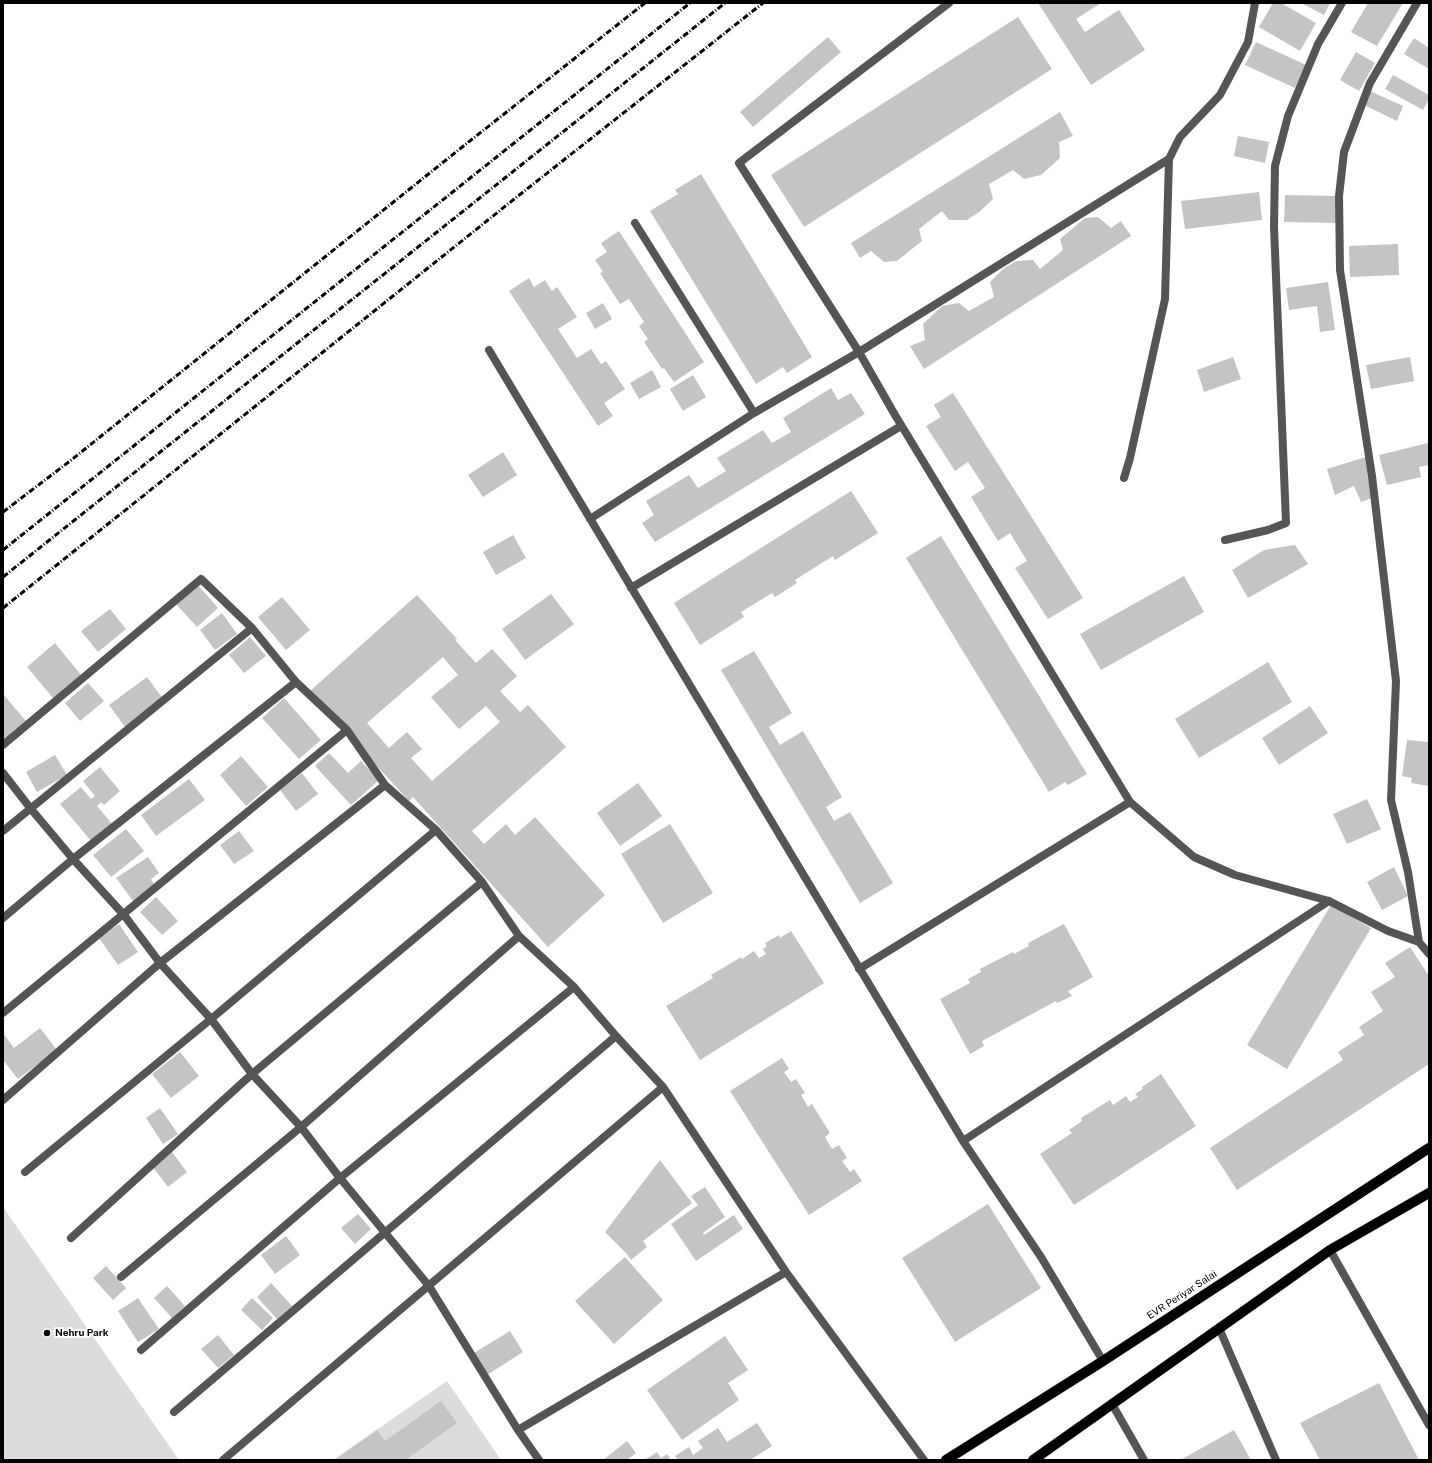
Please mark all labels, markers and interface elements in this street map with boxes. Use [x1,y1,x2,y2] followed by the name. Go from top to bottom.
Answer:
[1145,1268,1219,1322] street label: EVR Periyar Salai
[55,1327,109,1339] place label: Nehru Park
[42,1328,52,1338] marker: Nehru Park

